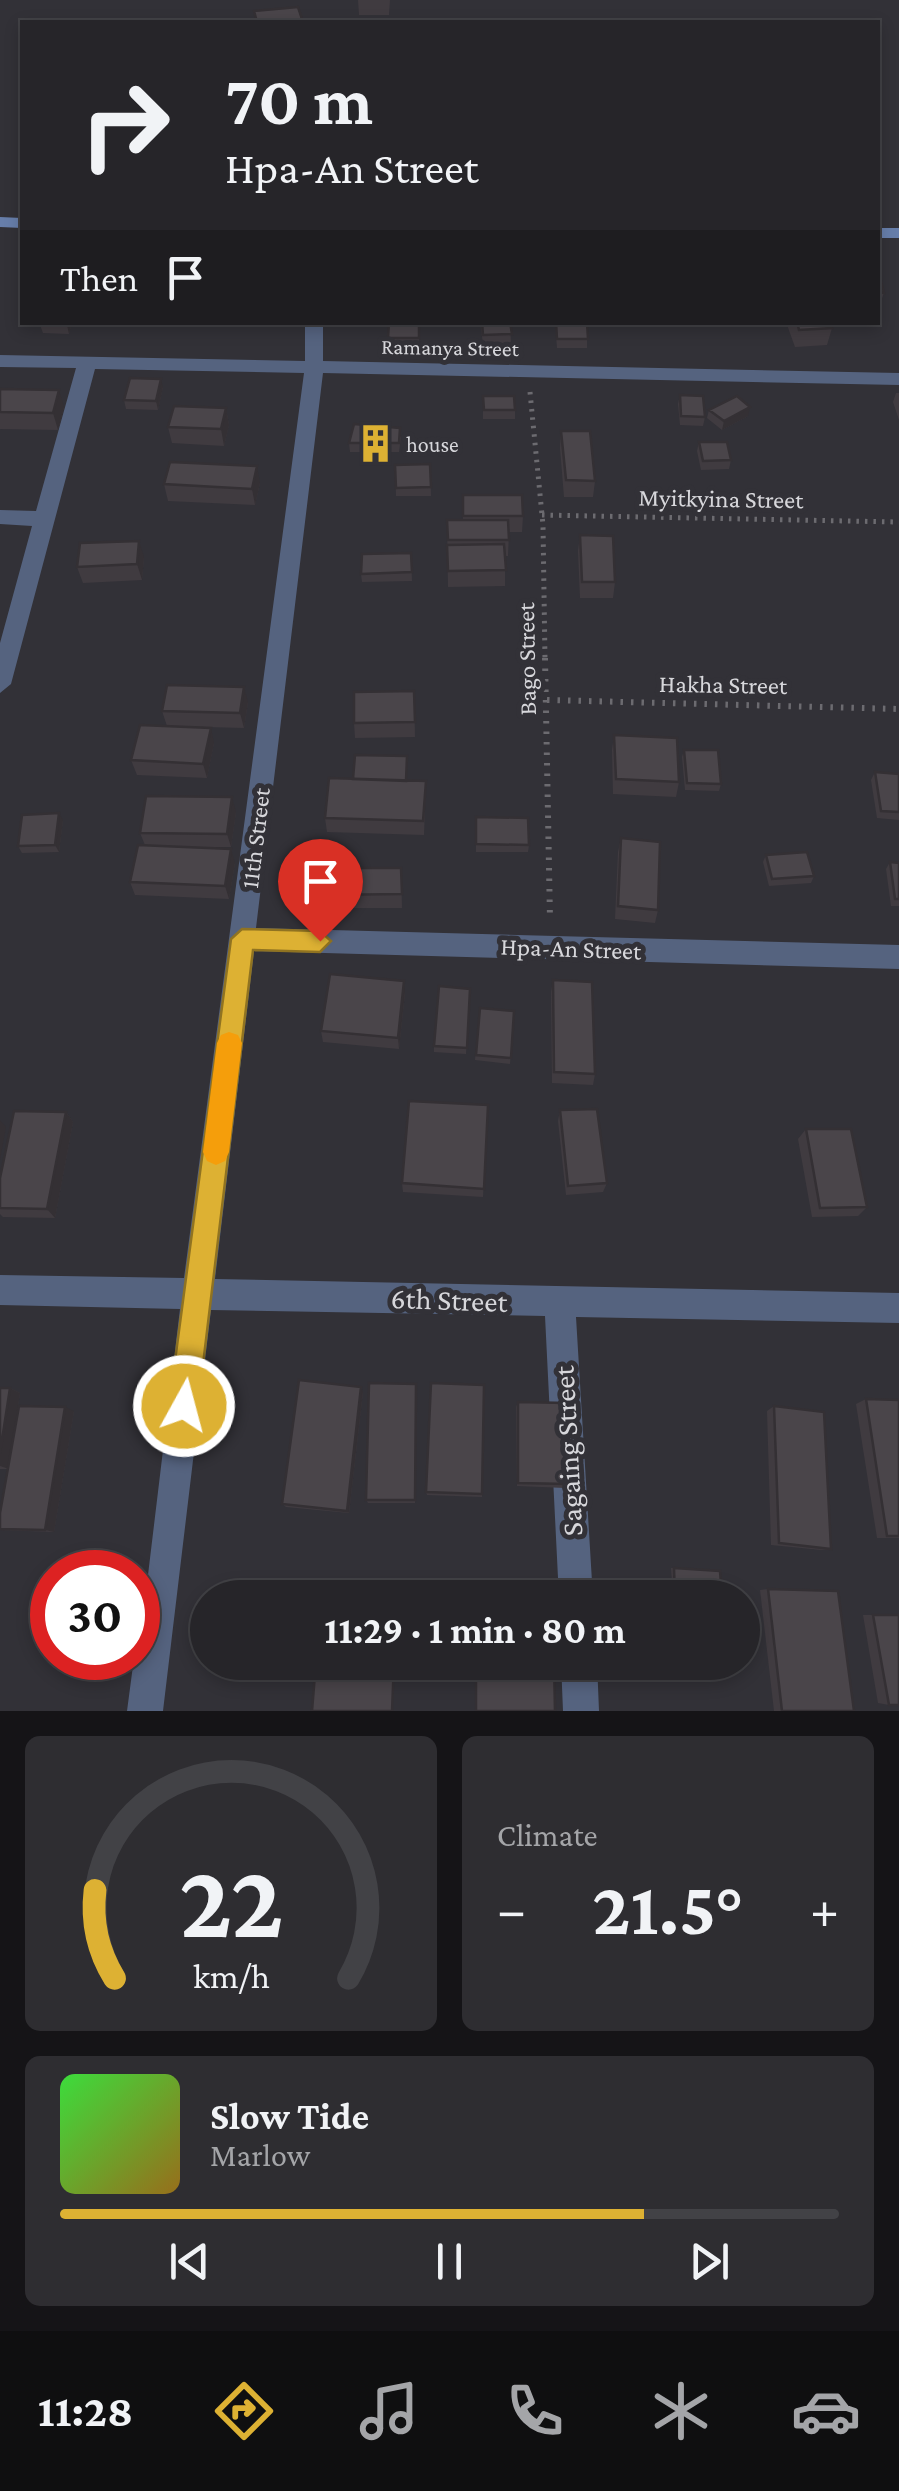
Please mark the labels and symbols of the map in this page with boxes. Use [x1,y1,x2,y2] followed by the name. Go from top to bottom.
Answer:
[381,334,520,361] street label: Ramanya Street
[355,423,397,465] building icon: house
[406,432,459,457] place label: house
[638,484,804,514] street label: Myitkyina Street
[512,602,542,716] street label: Bago Street
[659,670,788,699] street label: Hakha Street
[236,785,275,890] street label: 11th Street
[278,839,363,942] pin
[500,933,643,965] street label: Hpa-An Street
[390,1281,509,1318] street label: 6th Street
[132,1354,236,1458] position arrow
[547,1364,589,1537] street label: Sagaing Street
[30,1550,160,1680] speed limit sign: 30

